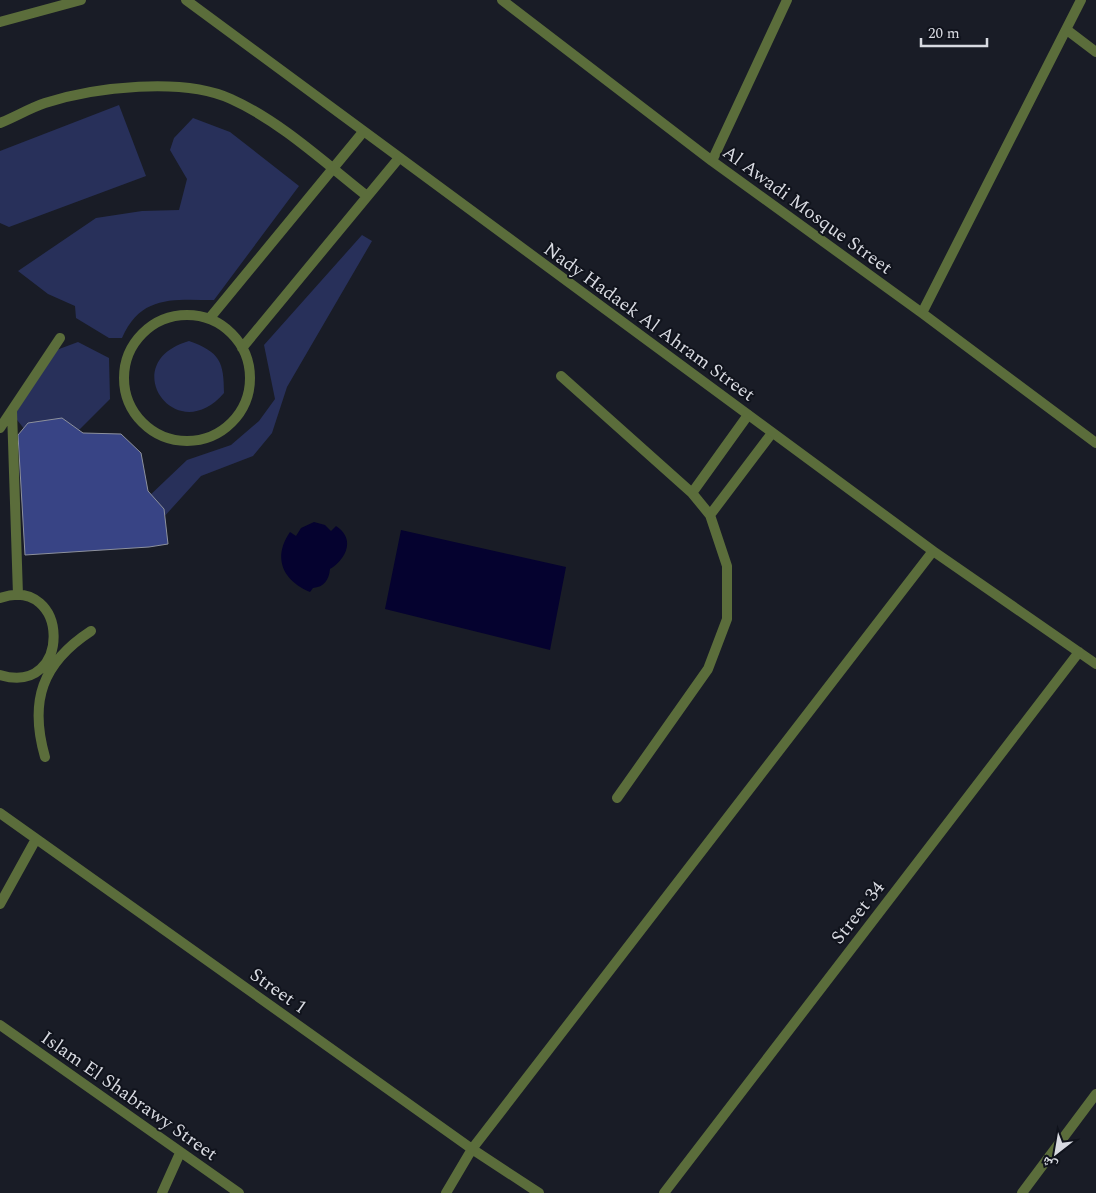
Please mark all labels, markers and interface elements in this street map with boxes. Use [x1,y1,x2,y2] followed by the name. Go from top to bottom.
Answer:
[921,15,987,47] scale bar
[928,22,960,45] text: 20 m
[716,138,899,282] street label: Al Awadi Mosque Street
[537,235,761,409] street label: Nady Hadaek Al Ahram Street
[824,875,893,951] street label: Street 34
[244,961,313,1021] street label: Street 1
[35,1024,224,1169] street label: Islam El Shabrawy Street
[1031,1128,1081,1178] north arrow
[1038,1151,1061,1177] text: ش

